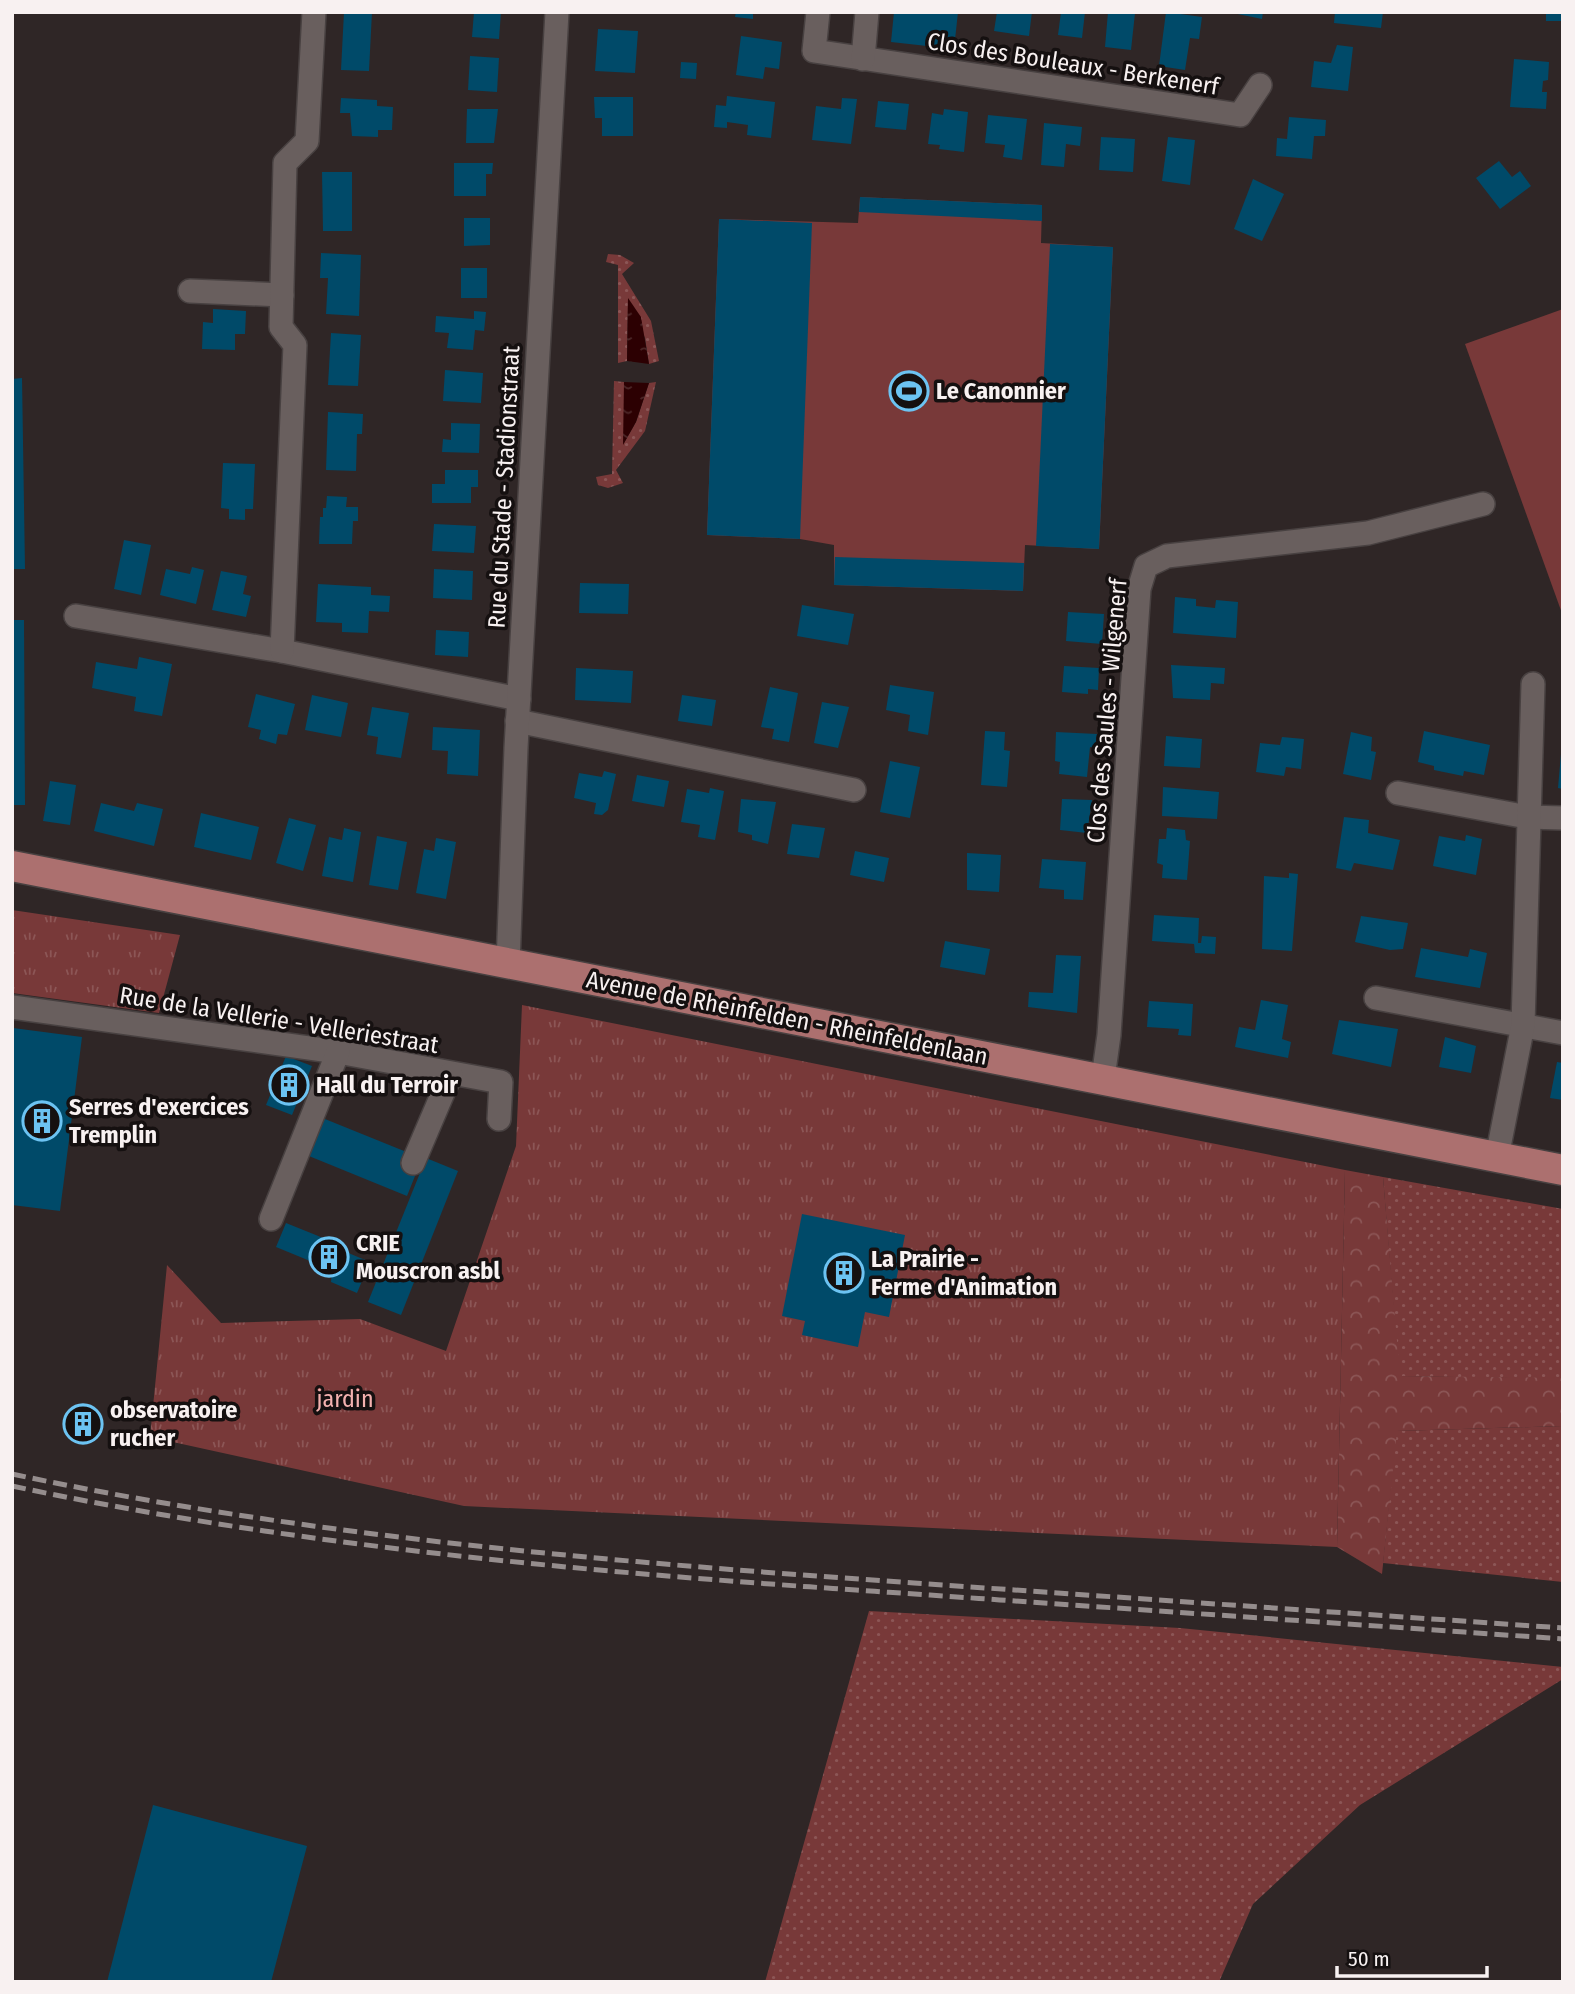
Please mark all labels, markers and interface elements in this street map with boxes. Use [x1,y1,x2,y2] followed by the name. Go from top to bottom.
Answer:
[925,27,1222,101] street label: Clos des Bouleaux - Berkenerf
[483,345,525,629] street label: Rue du Stade - Stadionstraat
[888,370,930,412] sports icon: Le Canonnier
[936,377,1066,405] place label: Le Canonnier
[1081,576,1133,844] street label: Clos des Saules - Wilgenerf
[584,965,990,1071] street label: Avenue de Rheinfelden - Rheinfeldenlaan
[118,981,441,1059] street label: Rue de la Vellerie - Velleriestraat
[268,1064,310,1106] building icon: Hall du Terroir
[316,1071,458,1099] place label: Hall du Terroir
[69,1093,249,1149] place label: Serres d'exercices Tremplin
[21,1100,63,1142] building icon: Serres d'exercices Tremplin
[356,1229,500,1285] place label: CRIE Mouscron asbl
[308,1236,350,1278] building icon: CRIE Mouscron asbl
[871,1245,1057,1301] place label: La Prairie - Ferme d'Animation
[823,1252,865,1294] building icon: La Prairie - Ferme d'Animation
[315,1385,374,1413] park label: jardin
[110,1396,237,1452] place label: observatoire rucher
[62,1403,104,1445] building icon: observatoire rucher
[1337,1934,1488,1978] scale bar
[1348,1946,1390,1972] text: 50 m

